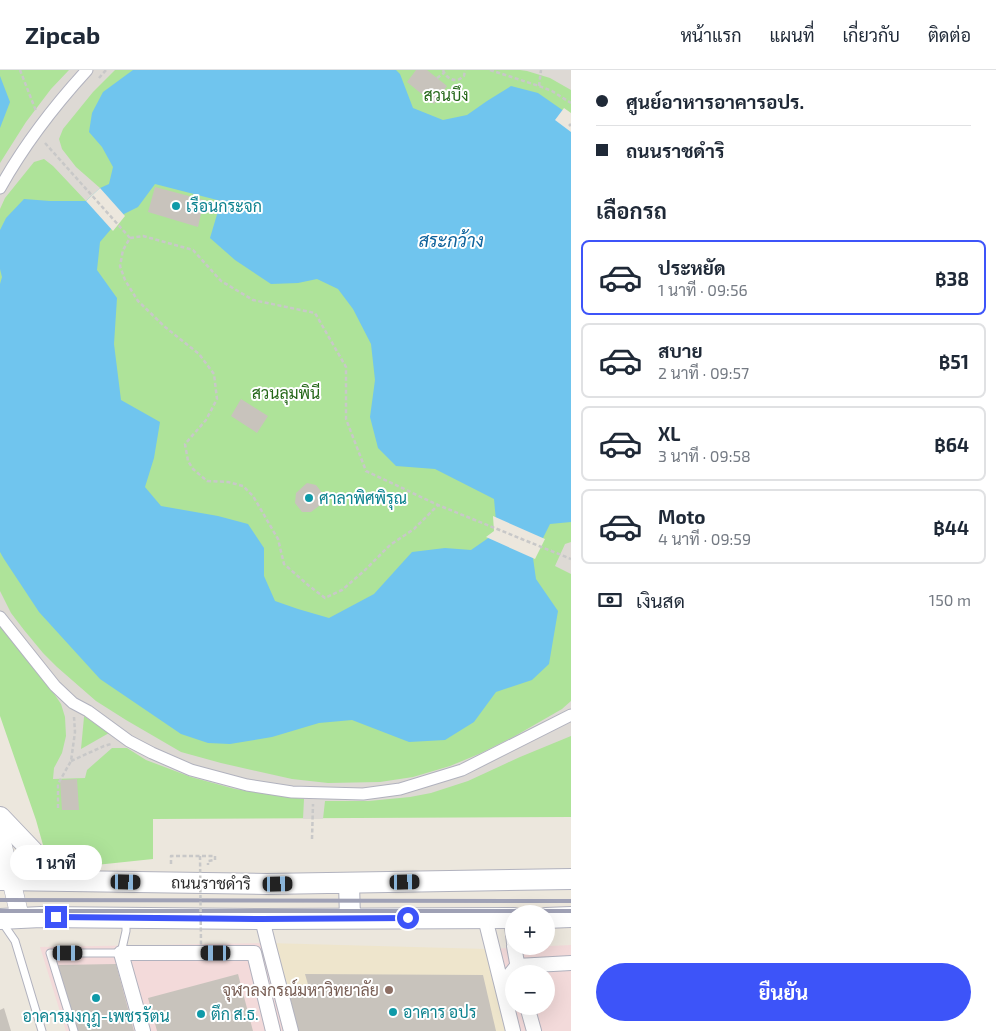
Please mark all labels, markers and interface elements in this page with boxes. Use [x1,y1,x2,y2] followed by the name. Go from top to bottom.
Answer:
[25,20,100,49] text: Zipcab
[680,24,742,46] text: หน้าแรก
[770,24,814,46] text: แผนที่
[842,24,900,46] text: เกี่ยวกับ
[928,24,971,46] text: ติดต่อ
[423,85,469,104] park label: สวนบึง
[626,90,804,113] text: ศูนย์อาหารอาคารอปร.
[626,139,724,162] text: ถนนราชดำริ
[186,196,262,215] place label: เรือนกระจก
[596,197,667,223] text: เลือกรถ
[170,200,182,212] marker: เรือนกระจก
[418,229,484,251] water label: สระกว้าง
[598,255,643,300] icon: car
[658,256,726,279] text: ประหยัด
[935,267,969,290] text: ฿38
[658,280,748,299] text: 1 นาที · 09:56
[598,338,643,383] icon: car
[658,339,703,362] text: สบาย
[939,350,969,373] text: ฿51
[658,363,749,382] text: 2 นาที · 09:57
[252,382,320,405] park label: สวนลุมพินี
[598,421,643,466] icon: car
[658,422,680,445] text: XL
[934,433,969,456] text: ฿64
[658,446,751,465] text: 3 นาที · 09:58
[319,488,407,510] place label: ศาลาพิศพิรุณ
[303,492,315,504] marker: ศาลาพิศพิรุณ
[598,504,643,549] icon: car
[658,505,706,528] text: Moto
[933,516,969,539] text: ฿44
[658,529,751,548] text: 4 นาที · 09:59
[596,586,624,614] icon: cash
[636,589,685,612] text: เงินสด
[929,590,971,609] text: 150 m
[10,844,102,880] callout: 1 นาที
[36,853,76,872] text: 1 นาที
[171,872,251,893] street label: ถนนราชดำริ
[110,874,141,890] car
[389,874,420,890] car
[262,876,293,892] car
[505,905,555,1015] map controls
[505,905,555,955] button: +
[45,906,67,928] route end
[397,907,419,929] route start
[53,946,83,961] car
[201,946,231,961] car
[596,963,971,1021] button: ยืนยัน
[505,965,555,1015] button: −
[222,978,379,1002] place label: จุฬาลงกรณ์มหาวิทยาลัย
[383,984,395,996] marker: จุฬาลงกรณ์มหาวิทยาลัย
[90,992,102,1004] marker: อาคารมงกุฎ-เพชรรัตน
[403,1002,477,1021] place label: อาคาร อปร
[211,1004,259,1023] place label: ตึก ส.ธ.
[22,1006,170,1028] place label: อาคารมงกุฎ-เพชรรัตน
[387,1006,399,1018] marker: อาคาร อปร
[195,1008,207,1020] marker: ตึก ส.ธ.

